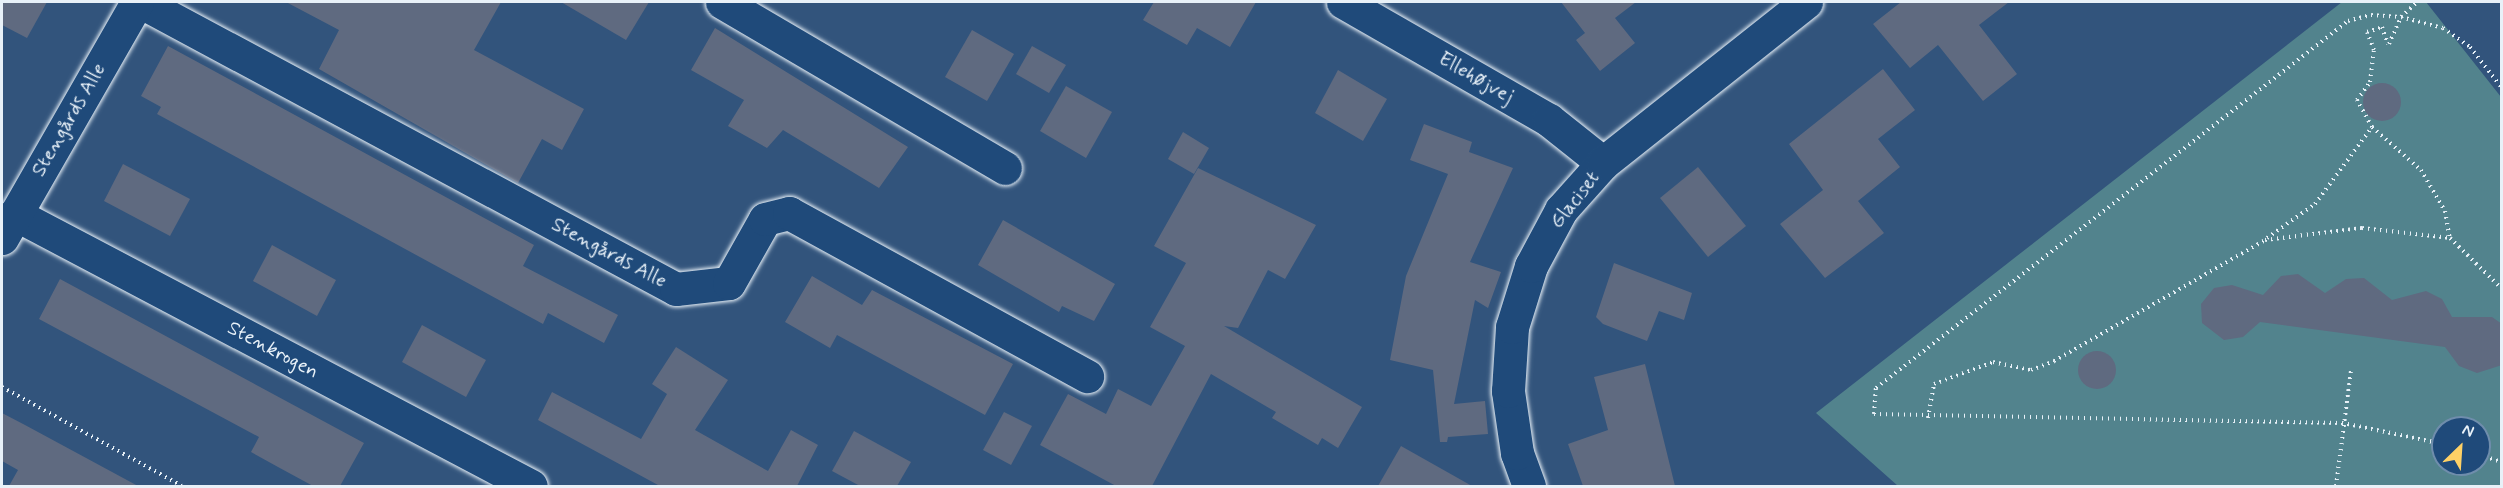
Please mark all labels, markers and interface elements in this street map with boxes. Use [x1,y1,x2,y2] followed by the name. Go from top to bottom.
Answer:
[1434,47,1518,109] street label: Ellehøjvej
[27,59,111,181] street label: Stengårds Alle
[1545,167,1605,233] street label: Glaciset
[547,213,671,293] street label: Stengårds Alle
[223,316,323,384] street label: Stenkrogen
[2431,416,2491,476] north arrow
[2459,419,2477,443] text: N

